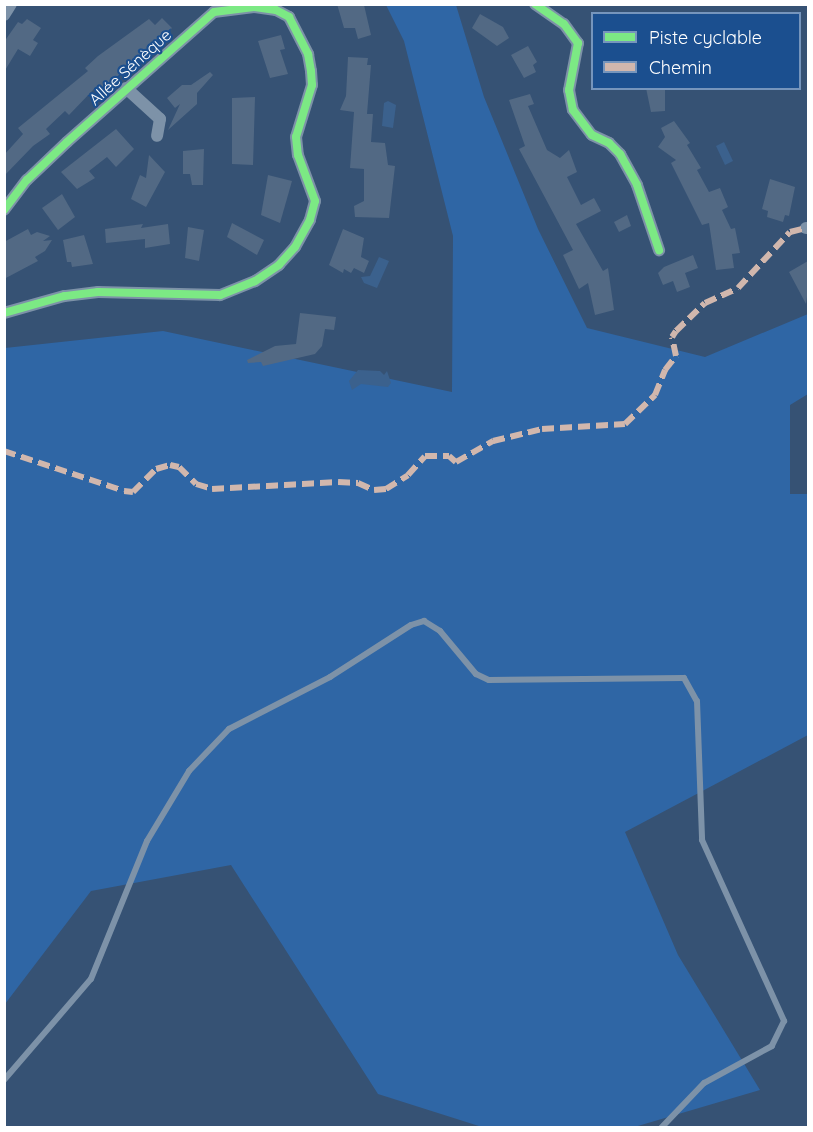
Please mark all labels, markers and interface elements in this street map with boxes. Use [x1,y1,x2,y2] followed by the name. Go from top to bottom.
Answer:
[591,12,801,90] legend
[85,25,175,109] street label: Allée Sénèque
[649,26,762,49] text: Piste cyclable
[649,56,712,79] text: Chemin

